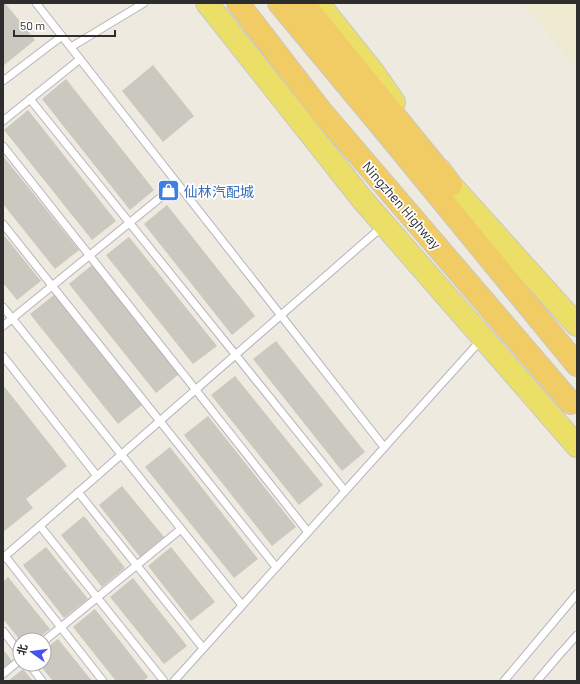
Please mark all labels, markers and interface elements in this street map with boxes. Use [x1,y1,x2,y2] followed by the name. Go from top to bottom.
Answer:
[14,12,115,38] scale bar
[20,18,45,32] text: 50 m
[359,158,445,253] street label: Ningzhen Highway
[156,178,182,204] shop icon: 仙林汽配城
[184,183,254,200] place label: 仙林汽配城
[12,632,52,672] north arrow
[14,643,29,656] text: 北

